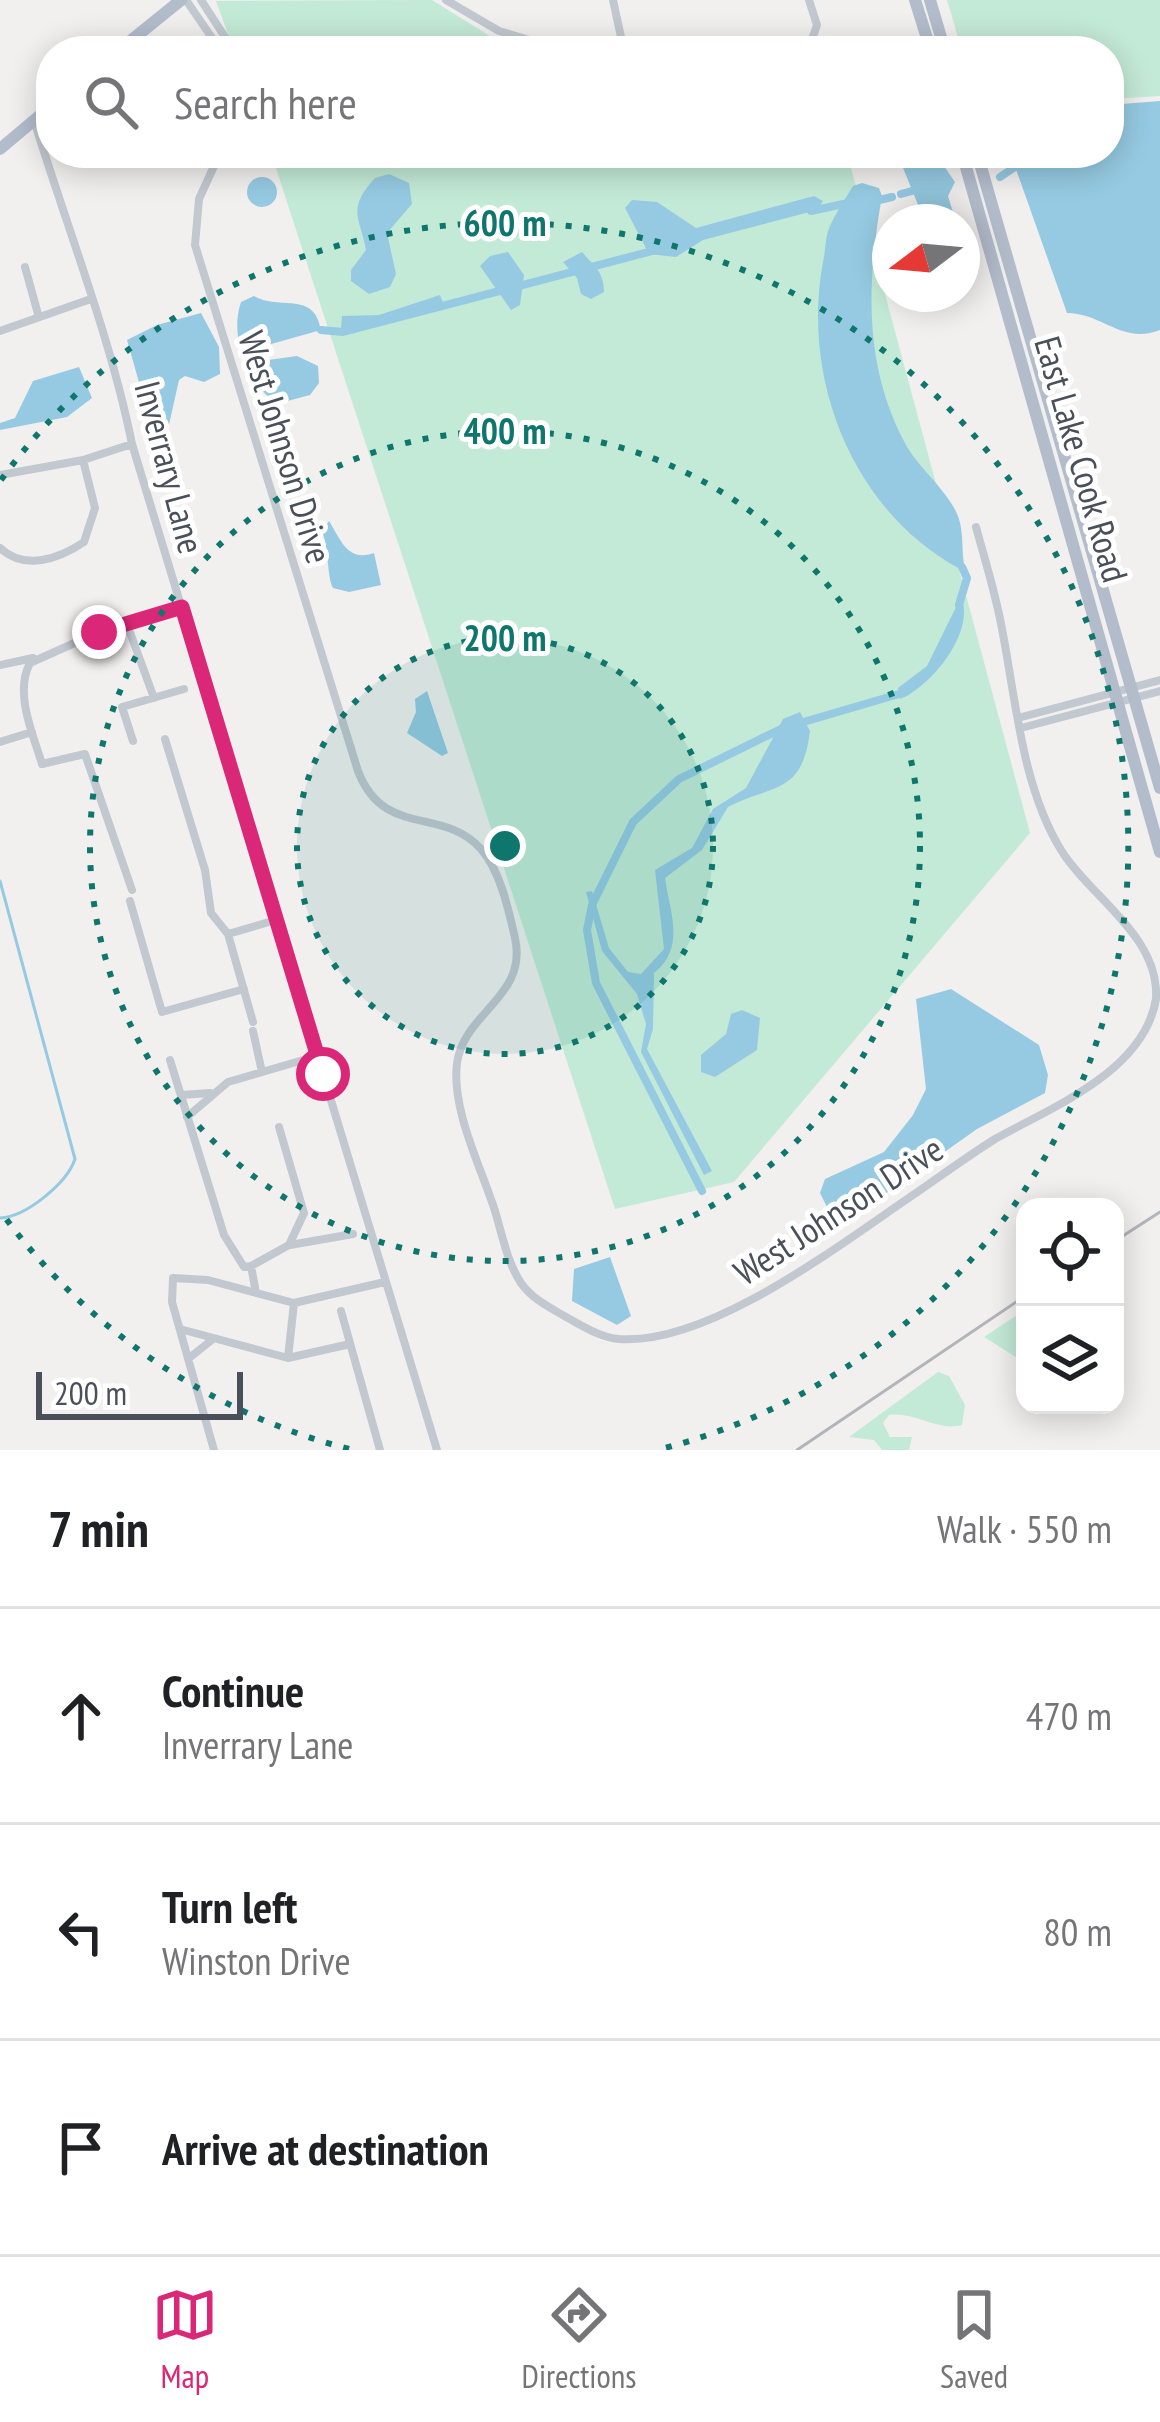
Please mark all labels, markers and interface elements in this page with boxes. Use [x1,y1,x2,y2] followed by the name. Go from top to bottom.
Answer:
[36,36,1124,168] search box
[78,69,144,135] icon: search
[174,73,357,131] text: Search here
[464,199,546,246] text: 600 m
[872,204,980,312] north arrow
[228,325,344,569] street label: West Johnson Drive
[1025,331,1139,587] street label: East Lake Cook Road
[124,376,216,558] street label: Inverrary Lane
[464,407,546,454] text: 400 m
[72,605,126,659] route end
[464,614,546,661] text: 200 m
[484,825,526,867] centre of rings
[296,1047,350,1101] route start
[725,1125,951,1295] street label: West Johnson Drive
[1016,1198,1124,1414] map controls
[1016,1198,1124,1306] button: locate
[1016,1306,1124,1414] button: layers
[36,1366,243,1419] scale bar
[54,1371,127,1414] text: 200 m
[48,1495,149,1561] text: 7 min
[937,1503,1112,1554] text: Walk · 550 m
[162,1661,304,1719] text: Continue
[48,1683,114,1749] icon: ahead
[1026,1690,1112,1741] text: 470 m
[162,1719,353,1770] text: Inverrary Lane
[162,1877,297,1935] text: Turn left
[48,1899,114,1965] icon: left
[1043,1906,1112,1957] text: 80 m
[162,1935,351,1986] text: Winston Drive
[48,2115,114,2181] icon: arrive
[162,2119,489,2177] text: Arrive at destination
[152,2282,218,2397] tab: Map
[522,2282,636,2397] tab: Directions
[940,2282,1008,2397] tab: Saved

